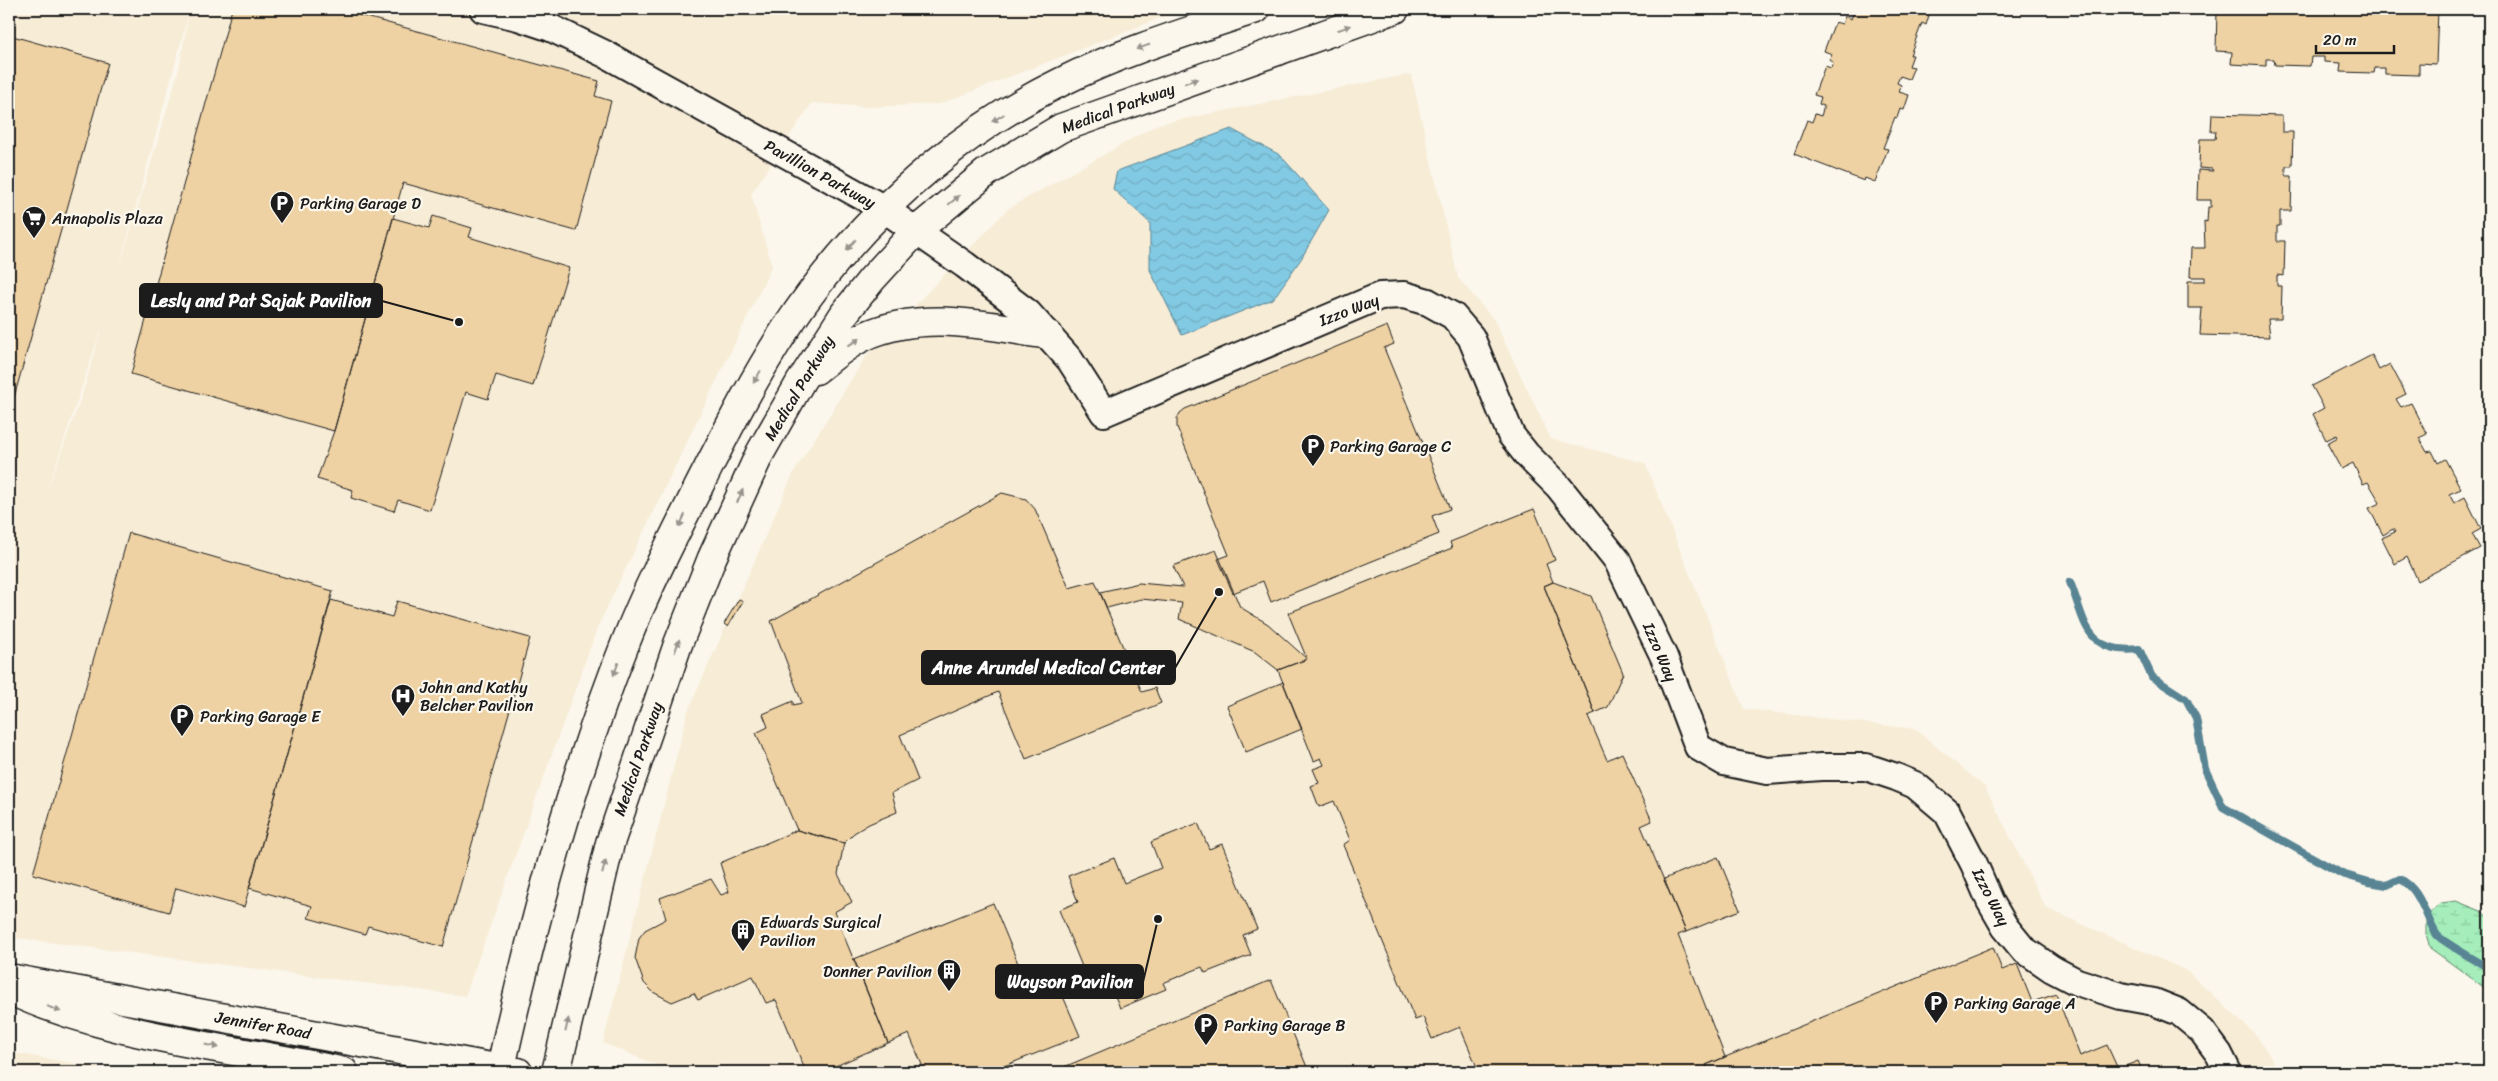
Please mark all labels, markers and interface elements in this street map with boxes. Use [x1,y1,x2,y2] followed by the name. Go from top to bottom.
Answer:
[2316,22,2393,54] scale bar
[1337,23,1352,31] one-way arrow
[2323,27,2357,53] text: 20 m
[1135,43,1150,51] one-way arrow
[1057,74,1180,142] street label: Medical Parkway
[1184,77,1199,85] one-way arrow
[991,114,1004,123] one-way arrow
[759,131,882,217] street label: Pavillion Parkway
[300,189,421,218] place label: Parking Garage D
[269,190,295,224] parking icon: Parking Garage D
[947,194,960,205] one-way arrow
[51,204,164,233] place label: Annapolis Plaza
[21,205,47,239] supermarket icon: Annapolis Plaza
[846,239,857,251] one-way arrow
[140,284,382,317] callout: Lesly and Pat Sajak Pavilion
[151,285,372,317] text: Lesly and Pat Sajak Pavilion
[1314,285,1384,335] street label: Izzo Way
[756,329,842,446] street label: Medical Parkway
[848,338,861,347] one-way arrow
[752,370,761,383] one-way arrow
[1330,432,1451,461] place label: Parking Garage C
[1300,433,1326,467] parking icon: Parking Garage C
[737,489,745,503] one-way arrow
[678,514,686,528] one-way arrow
[1634,617,1686,687] street label: Izzo Way
[673,638,681,653] one-way arrow
[922,651,1175,684] callout: Anne Arundel Medical Center
[931,652,1166,684] text: Anne Arundel Medical Center
[612,662,620,677] one-way arrow
[419,673,534,720] place label: John and Kathy Belcher Pavilion
[390,683,416,717] hospital icon: John and Kathy Belcher Pavilion
[605,697,671,820] street label: Medical Parkway
[200,702,321,731] place label: Parking Garage E
[169,703,195,737] parking icon: Parking Garage E
[600,859,608,874] one-way arrow
[1963,862,2018,932] street label: Izzo Way
[760,908,882,955] place label: Edwards Surgical Pavilion
[730,918,756,952] building icon: Edwards Surgical Pavilion
[823,957,932,986] place label: Donner Pavilion
[936,958,962,992] building icon: Donner Pavilion
[996,965,1143,998] callout: Wayson Pavilion
[1007,966,1133,998] text: Wayson Pavilion
[1954,989,2076,1018] place label: Parking Garage A
[1923,990,1949,1024] parking icon: Parking Garage A
[212,1002,315,1048] street label: Jennifer Road
[47,1005,62,1013] one-way arrow
[1224,1011,1345,1040] place label: Parking Garage B
[1193,1012,1219,1046] parking icon: Parking Garage B
[563,1017,571,1032] one-way arrow
[204,1043,220,1051] one-way arrow

